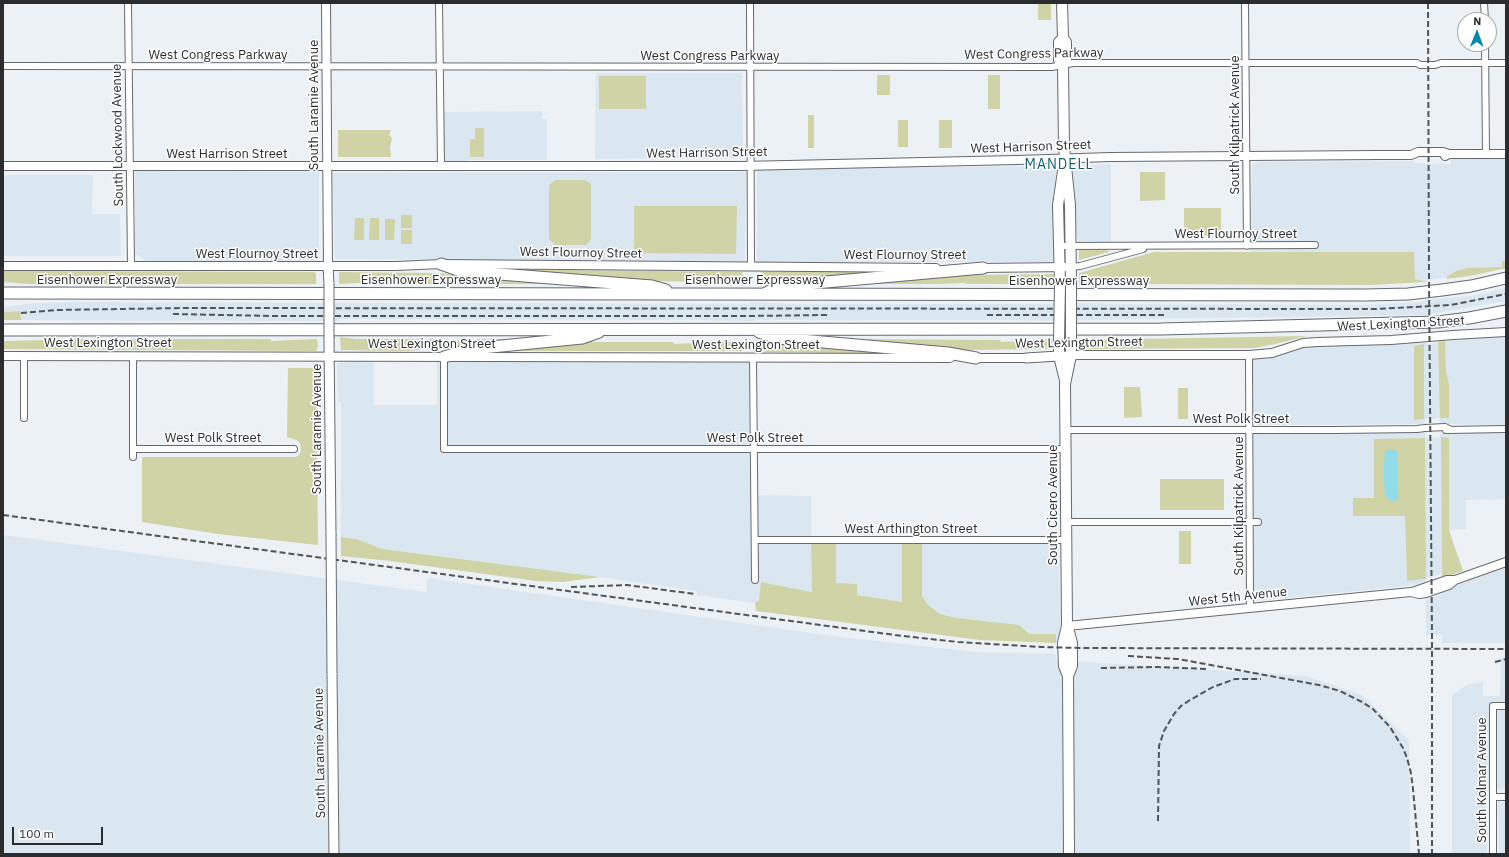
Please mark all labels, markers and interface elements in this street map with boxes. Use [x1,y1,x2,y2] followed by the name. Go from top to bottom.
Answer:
[1457,12,1497,52] north arrow
[1473,14,1481,28] text: N
[306,40,322,170] street label: South Laramie Avenue
[964,45,1104,63] street label: West Congress Parkway
[148,47,288,63] street label: West Congress Parkway
[640,48,780,64] street label: West Congress Parkway
[1227,55,1243,195] street label: South Kilpatrick Avenue
[109,63,127,207] street label: South Lockwood Avenue
[970,137,1092,157] street label: West Harrison Street
[646,144,768,162] street label: West Harrison Street
[166,146,288,162] street label: West Harrison Street
[1025,157,1093,173] district label: MANDELL
[1175,226,1297,242] street label: West Flournoy Street
[520,244,642,262] street label: West Flournoy Street
[196,246,318,262] street label: West Flournoy Street
[844,247,966,263] street label: West Flournoy Street
[37,272,177,288] street label: Eisenhower Expressway
[361,272,501,288] street label: Eisenhower Expressway
[685,272,825,288] street label: Eisenhower Expressway
[1009,273,1149,289] street label: Eisenhower Expressway
[1337,313,1465,335] street label: West Lexington Street
[1015,334,1143,352] street label: West Lexington Street
[44,335,172,351] street label: West Lexington Street
[368,336,496,352] street label: West Lexington Street
[692,337,820,353] street label: West Lexington Street
[309,364,325,494] street label: South Laramie Avenue
[1193,411,1289,427] street label: West Polk Street
[165,430,261,446] street label: West Polk Street
[707,430,803,446] street label: West Polk Street
[1231,436,1247,576] street label: South Kilpatrick Avenue
[1045,445,1061,565] street label: South Cicero Avenue
[845,521,977,537] street label: West Arthington Street
[1188,584,1288,610] street label: West 5th Avenue
[311,688,329,818] street label: South Laramie Avenue
[1474,717,1490,843] street label: South Kolmar Avenue
[14,819,105,845] scale bar
[19,826,54,841] text: 100 m

